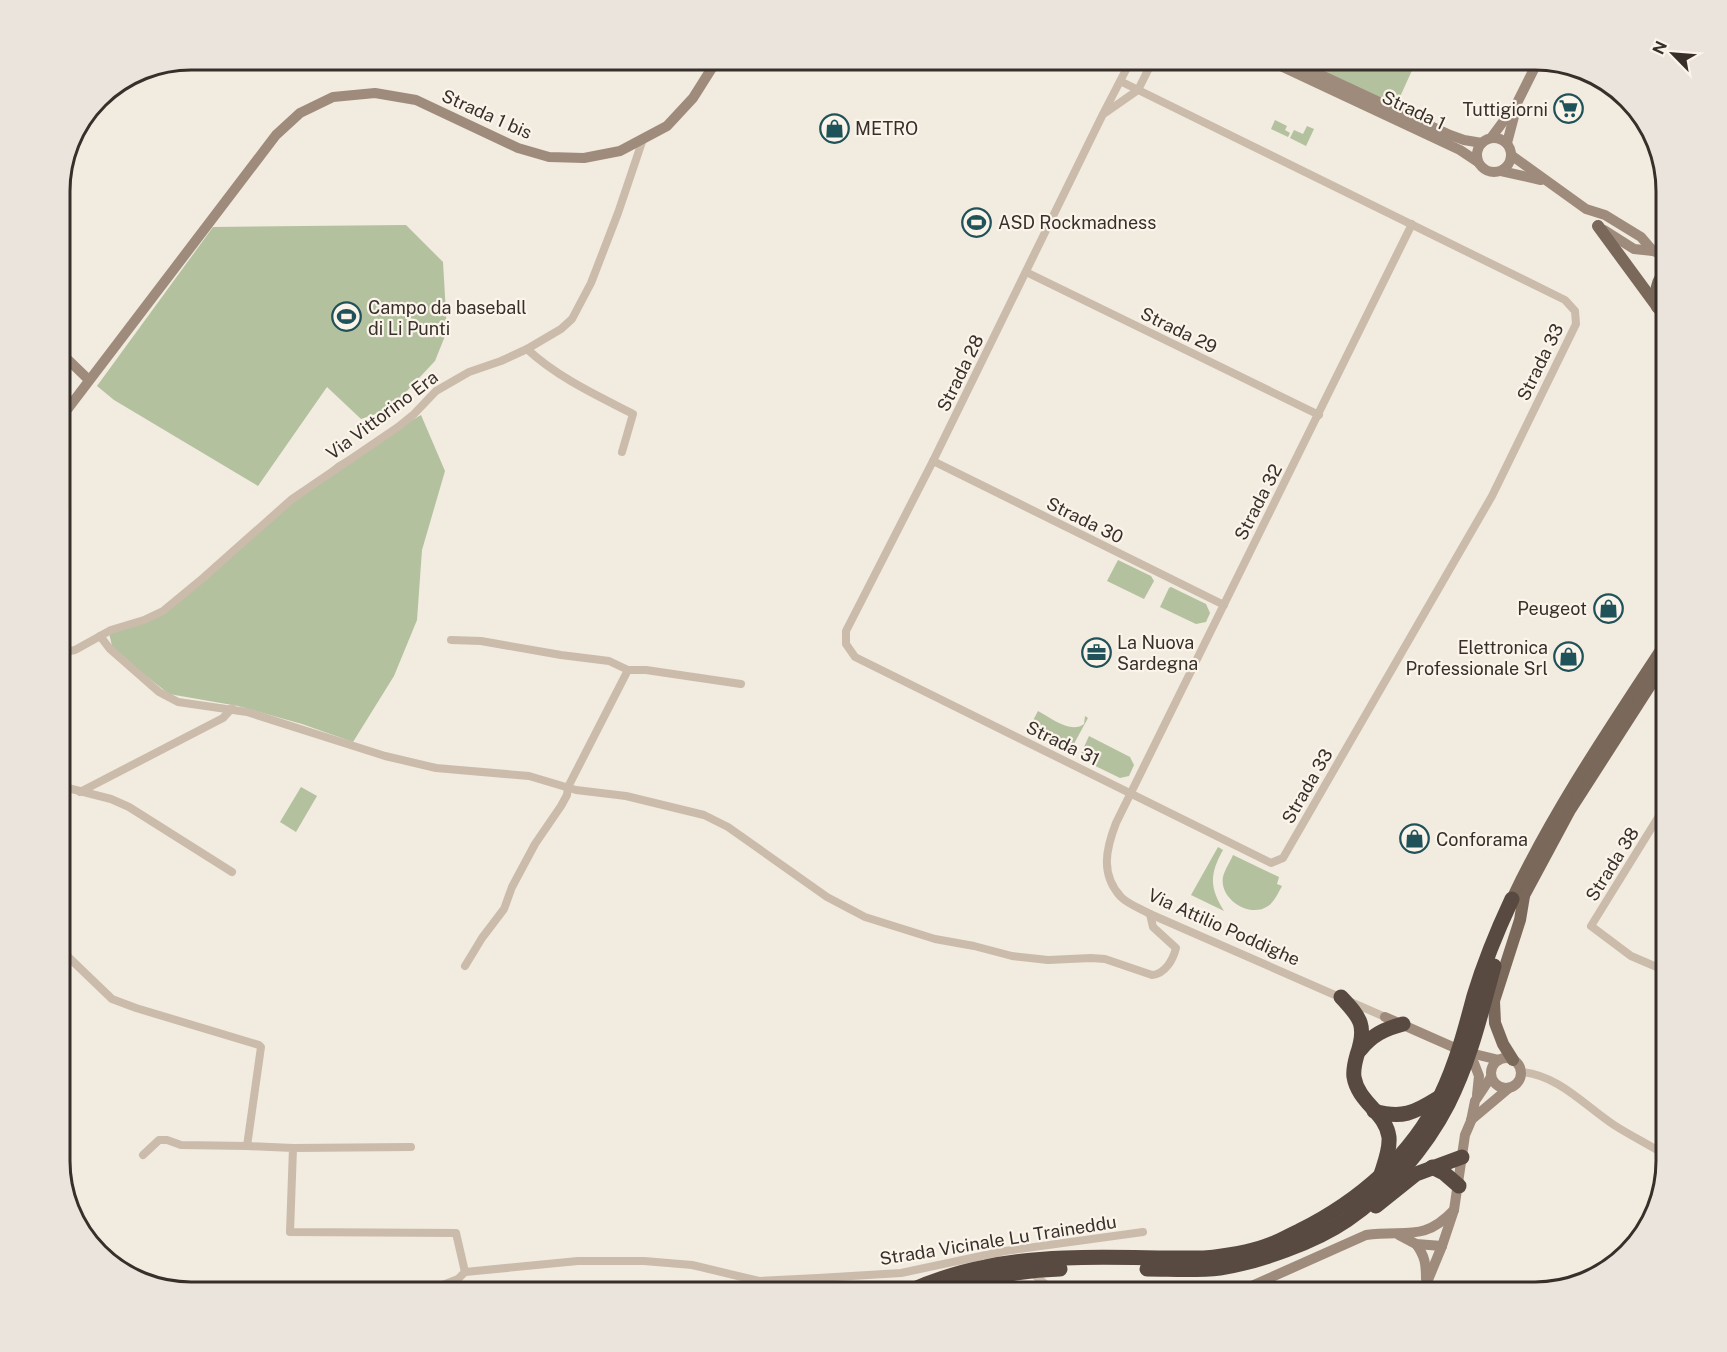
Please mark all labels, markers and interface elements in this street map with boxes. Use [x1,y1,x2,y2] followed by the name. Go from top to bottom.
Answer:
[1643,24,1703,84] north arrow
[1649,38,1671,58] text: N
[439,85,535,143] street label: Strada 1 bis
[1379,86,1449,134] street label: Strada 1
[1553,93,1585,125] supermarket icon: Tuttigiorni
[1463,99,1548,120] place label: Tuttigiorni
[818,112,850,144] shop icon: METRO
[855,118,918,139] place label: METRO
[961,206,993,238] sports icon: ASD Rockmadness
[998,212,1156,233] place label: ASD Rockmadness
[368,297,527,339] place label: Campo da baseball di Li Punti
[331,301,363,333] sports icon: Campo da baseball di Li Punti
[1137,303,1221,357] street label: Strada 29
[1512,320,1568,404] street label: Strada 33
[932,331,988,415] street label: Strada 28
[322,366,442,464] street label: Via Vittorino Era
[1230,460,1286,544] street label: Strada 32
[1043,492,1127,548] street label: Strada 30
[1592,592,1624,624] shop icon: Peugeot
[1517,598,1587,619] place label: Peugeot
[1117,632,1198,674] place label: La Nuova Sardegna
[1080,636,1112,668] office icon: La Nuova Sardegna
[1406,637,1548,679] place label: Elettronica Professionale Srl
[1553,641,1585,673] shop icon: Elettronica Professionale Srl
[1023,716,1103,770] street label: Strada 31
[1277,745,1337,827] street label: Strada 33
[1399,823,1431,855] shop icon: Conforama
[1581,823,1643,905] street label: Strada 38
[1436,829,1528,850] place label: Conforama
[1145,884,1303,970] street label: Via Attilio Poddighe
[878,1211,1118,1269] street label: Strada Vicinale Lu Traineddu

